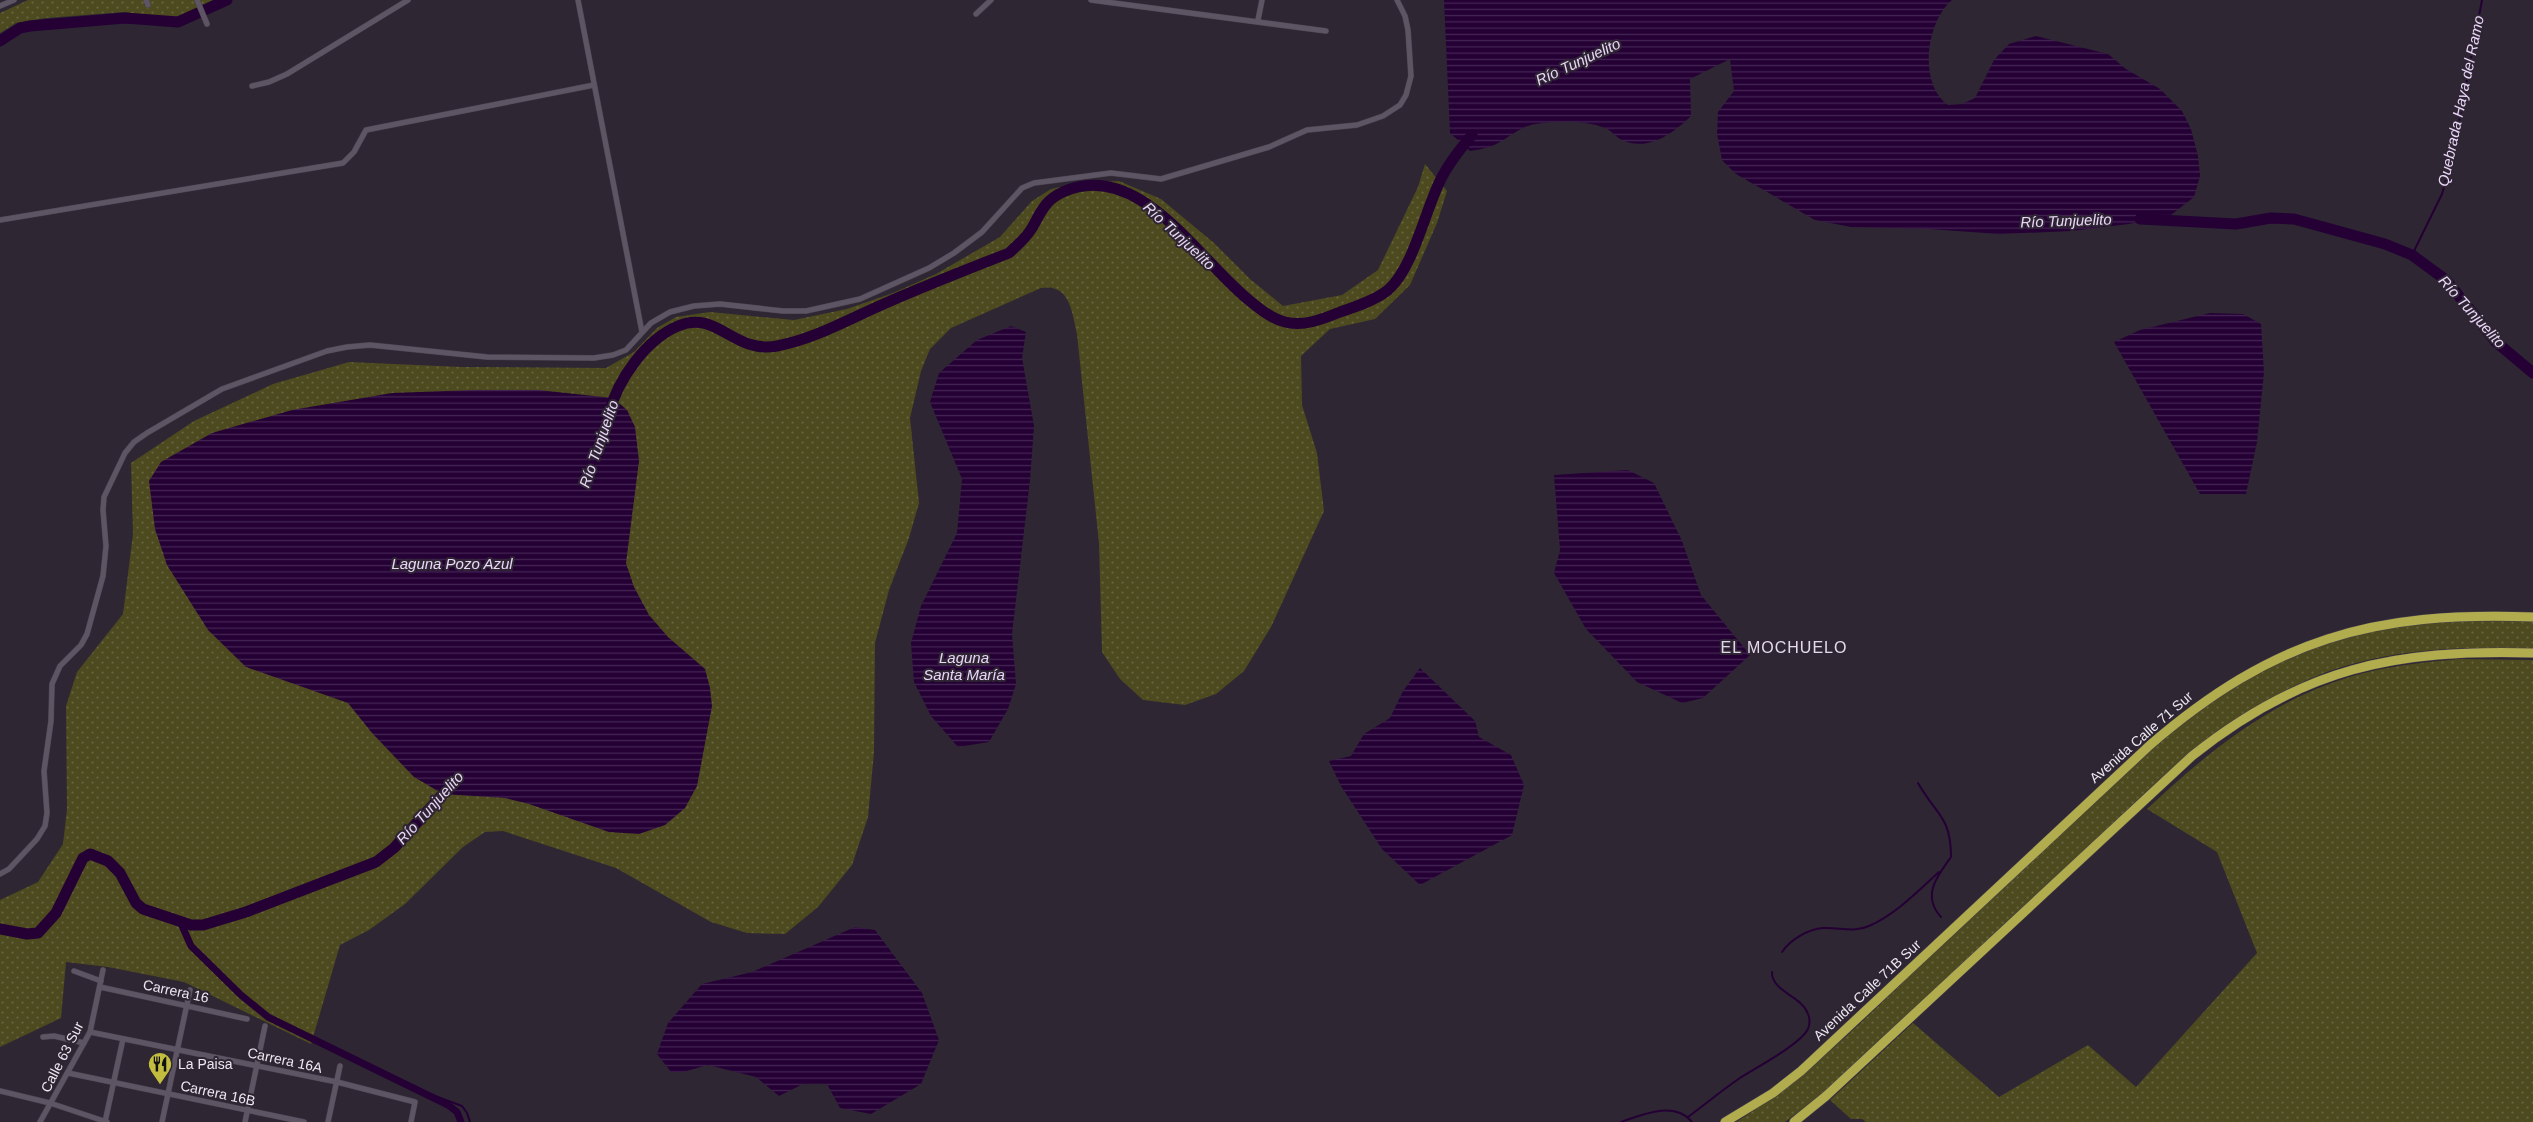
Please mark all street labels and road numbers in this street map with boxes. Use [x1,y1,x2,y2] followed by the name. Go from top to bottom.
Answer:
[2086,688,2196,786] street label: Avenida Calle 71 Sur
[1810,936,1924,1044] street label: Avenida Calle 71B Sur
[142,976,211,1006] street label: Carrera 16
[37,1019,87,1095] street label: Calle 63 Sur
[246,1044,325,1076] street label: Carrera 16A
[179,1077,257,1109] street label: Carrera 16B

